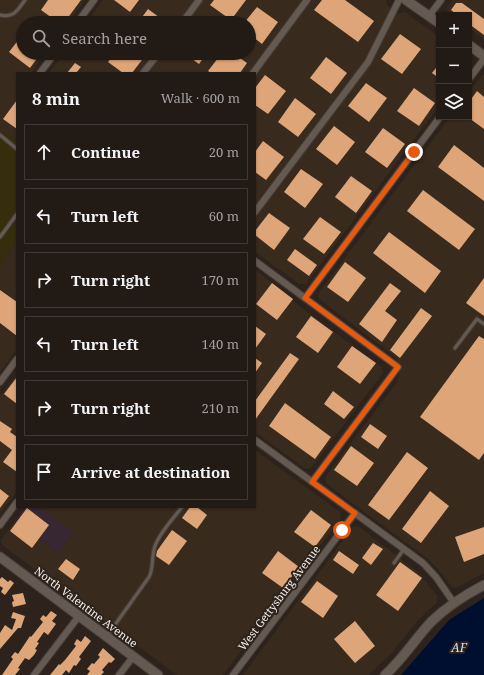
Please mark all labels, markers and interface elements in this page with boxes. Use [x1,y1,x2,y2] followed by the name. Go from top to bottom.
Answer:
[436,12,472,120] map controls
[436,12,472,48] button: +
[16,16,256,60] search box
[30,27,52,49] icon: search
[62,28,147,48] text: Search here
[436,48,472,84] button: −
[436,84,472,120] button: layers
[32,87,80,110] text: 8 min
[161,89,240,107] text: Walk · 600 m
[33,141,55,163] icon: ahead
[71,142,140,162] text: Continue
[209,143,239,161] text: 20 m
[405,143,423,161] route end
[33,205,55,227] icon: left
[71,206,139,226] text: Turn left
[209,207,239,225] text: 60 m
[33,269,55,291] icon: right
[71,270,150,290] text: Turn right
[202,271,239,289] text: 170 m
[33,333,55,355] icon: left
[71,334,139,354] text: Turn left
[202,335,239,353] text: 140 m
[33,397,55,419] icon: right
[71,398,150,418] text: Turn right
[202,399,239,417] text: 210 m
[33,461,55,483] icon: arrive
[71,462,230,482] text: Arrive at destination
[333,521,351,539] route start
[234,542,323,653] street label: West Gettysburg Avenue
[32,563,141,650] street label: North Valentine Avenue
[450,639,468,656] water label: AF

